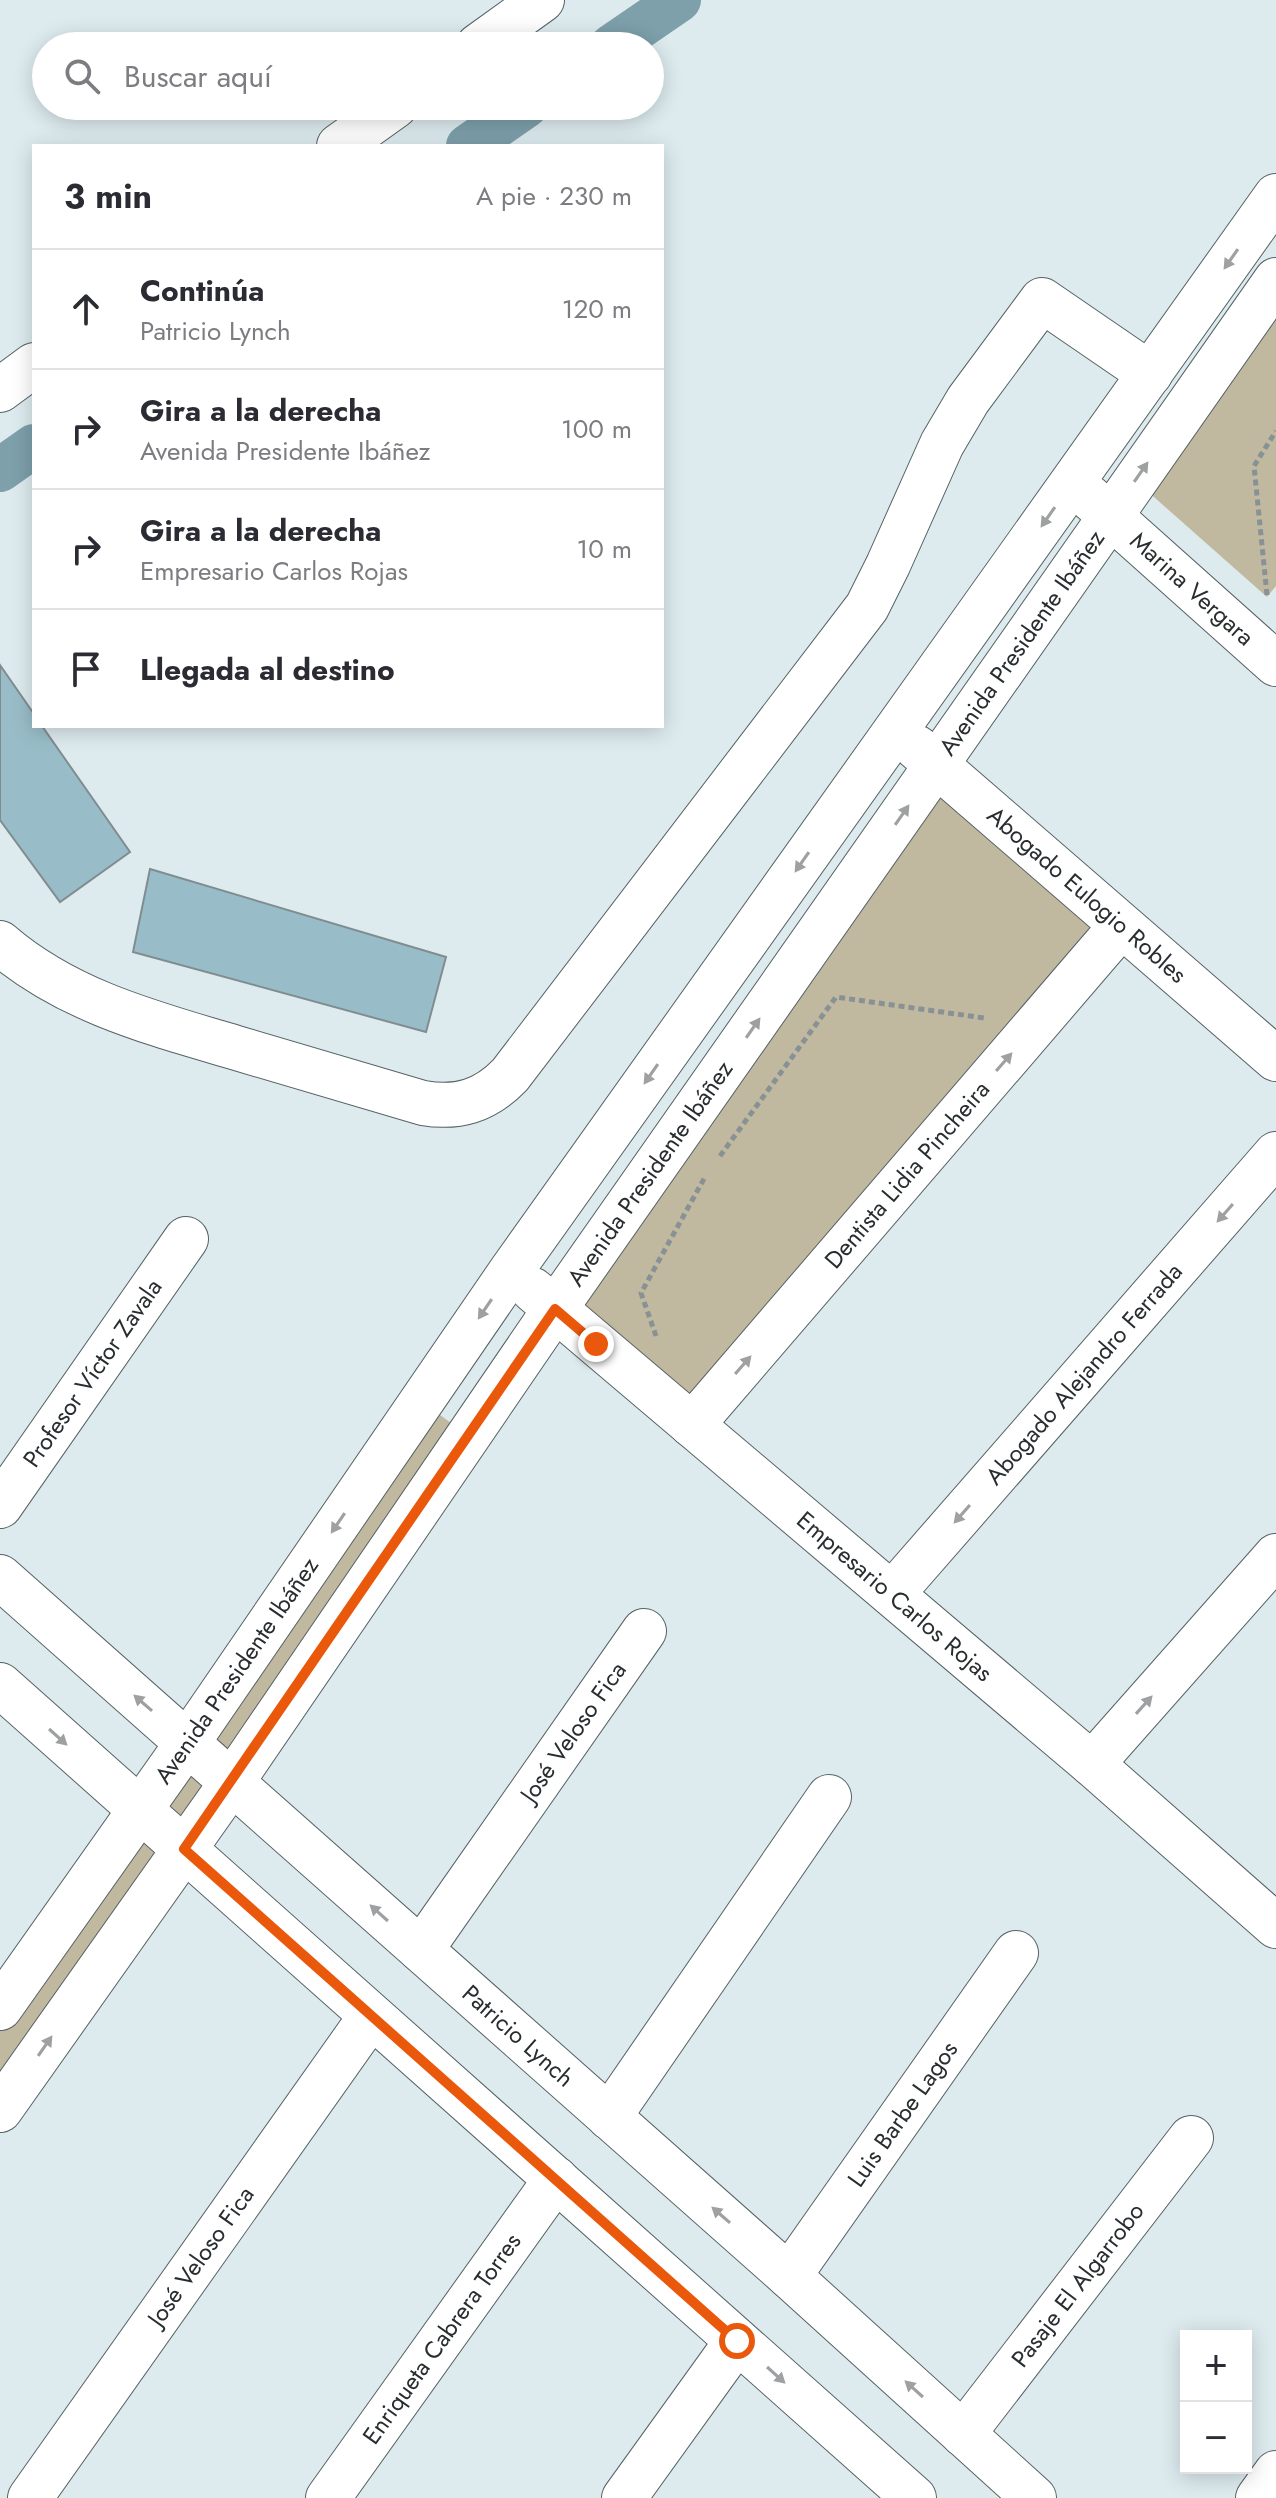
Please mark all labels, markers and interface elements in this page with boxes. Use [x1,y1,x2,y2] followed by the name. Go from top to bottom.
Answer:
[32,32,664,120] search box
[60,54,104,98] icon: search
[124,55,272,98] text: Buscar aquí
[64,172,152,221] text: 3 min
[476,177,632,215] text: A pie · 230 m
[1224,249,1239,270] one-way arrow
[140,269,264,312] text: Continúa
[64,287,108,331] icon: ahead
[562,290,632,328] text: 120 m
[140,312,291,350] text: Patricio Lynch
[140,389,381,432] text: Gira a la derecha
[64,407,108,451] icon: right
[561,410,632,448] text: 100 m
[140,432,430,470] text: Avenida Presidente Ibáñez
[1133,462,1148,483] one-way arrow
[1041,506,1056,527] one-way arrow
[140,509,381,552] text: Gira a la derecha
[930,523,1113,762] street label: Avenida Presidente Ibáñez
[1122,524,1262,654] street label: Marina Vergara
[64,527,108,571] icon: right
[577,530,632,568] text: 10 m
[140,552,408,590] text: Empresario Carlos Rojas
[64,647,108,691] icon: arrive
[140,648,395,691] text: Llegada al destino
[980,798,1195,991] street label: Abogado Eulogio Robles
[894,805,909,826] one-way arrow
[795,851,810,872] one-way arrow
[745,1017,760,1038] one-way arrow
[995,1052,1012,1072] one-way arrow
[558,1053,741,1293] street label: Avenida Presidente Ibáñez
[644,1063,660,1084] one-way arrow
[816,1073,998,1276] street label: Dentista Lidia Pincheira
[1217,1202,1234,1222] one-way arrow
[977,1255,1190,1492] street label: Abogado Alejandro Ferrada
[14,1271,170,1474] street label: Profesor Víctor Zavala
[478,1298,493,1319] one-way arrow
[578,1326,614,1362] route end
[734,1356,751,1376] one-way arrow
[789,1503,1001,1690] street label: Empresario Carlos Rojas
[954,1504,971,1524] one-way arrow
[331,1513,346,1534] one-way arrow
[146,1550,327,1791] street label: Avenida Presidente Ibáñez
[510,1654,634,1812] street label: José Veloso Fica
[134,1695,154,1712] one-way arrow
[1134,1696,1152,1715] one-way arrow
[48,1728,68,1745] one-way arrow
[370,1904,389,1922] one-way arrow
[455,1976,582,2095] street label: Patricio Lynch
[839,2034,966,2194] street label: Luis Barbe Lagos
[37,2036,52,2057] one-way arrow
[137,2179,262,2336] street label: José Veloso Fica
[1003,2195,1152,2374] street label: Pasaje El Algarrobo
[711,2207,730,2225] one-way arrow
[354,2225,529,2451] street label: Enriqueta Cabrera Torres
[719,2323,755,2359] route start
[1180,2330,1252,2474] map controls
[1180,2330,1252,2402] button: +
[765,2366,785,2383] one-way arrow
[905,2381,924,2399] one-way arrow
[1180,2402,1252,2474] button: −

